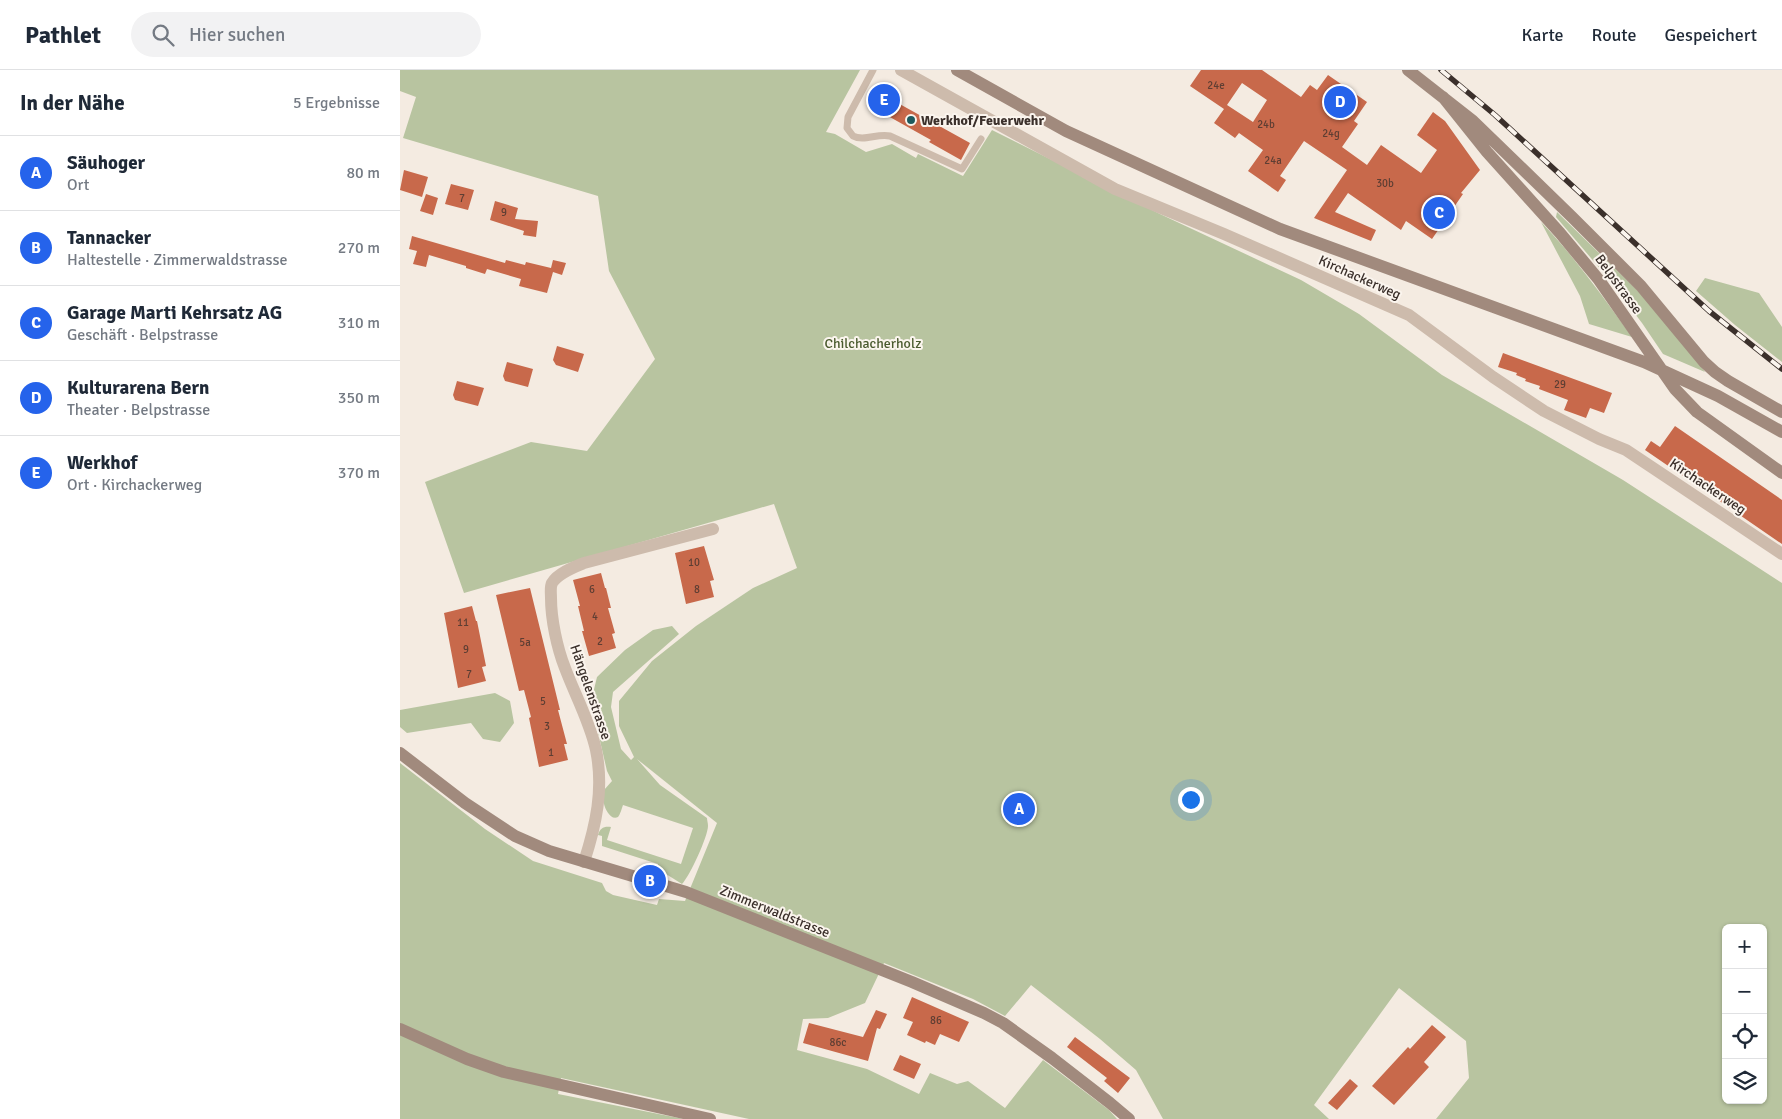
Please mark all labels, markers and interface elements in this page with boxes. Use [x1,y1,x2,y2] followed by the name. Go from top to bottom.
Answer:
[131,12,481,57] search box
[25,20,101,50] text: Pathlet
[149,21,177,49] icon: search
[189,23,285,47] text: Hier suchen
[1522,24,1564,46] text: Karte
[1592,24,1637,46] text: Route
[1665,24,1757,46] text: Gespeichert
[1207,79,1225,92] house number: 24e
[868,81,900,119] pin: E
[1324,83,1356,121] pin: D
[20,90,125,116] text: In der Nähe
[293,93,380,113] text: 5 Ergebnisse
[921,112,1044,129] place label: Werkhof/Feuerwehr
[905,114,917,126] marker: Werkhof/Feuerwehr
[1257,118,1275,131] house number: 24b
[1322,127,1340,140] house number: 24g
[67,151,145,175] text: Säuhoger
[1264,154,1282,167] house number: 24a
[31,163,41,183] text: A
[346,163,380,183] text: 80 m
[67,175,89,195] text: Ort
[1376,177,1394,190] house number: 30b
[459,192,465,205] house number: 7
[1423,194,1455,232] pin: C
[501,206,507,219] house number: 9
[67,226,151,250] text: Tannacker
[31,238,41,258] text: B
[338,238,380,258] text: 270 m
[67,250,287,270] text: Haltestelle · Zimmerwaldstrasse
[1591,251,1646,317] street label: Belpstrasse
[1316,252,1404,303] street label: Kirchackerweg
[67,301,282,325] text: Garage Marti Kehrsatz AG
[31,313,41,333] text: C
[338,313,380,333] text: 310 m
[67,325,218,345] text: Geschäft · Belpstrasse
[825,335,922,352] park label: Chilchacherholz
[67,376,209,400] text: Kulturarena Bern
[1554,378,1566,391] house number: 29
[31,388,41,408] text: D
[338,388,380,408] text: 350 m
[67,400,210,420] text: Theater · Belpstrasse
[67,451,137,475] text: Werkhof
[1666,455,1749,518] street label: Kirchackerweg
[31,463,41,483] text: E
[338,463,380,483] text: 370 m
[67,475,202,495] text: Ort · Kirchackerweg
[688,556,700,569] house number: 10
[589,583,595,596] house number: 6
[694,583,700,596] house number: 8
[592,610,598,623] house number: 4
[457,616,469,629] house number: 11
[597,635,603,648] house number: 2
[519,636,531,649] house number: 5a
[566,642,615,742] street label: Hängelenstrasse
[463,643,469,656] house number: 9
[466,668,472,681] house number: 7
[540,695,546,708] house number: 5
[544,720,550,733] house number: 3
[548,746,554,759] house number: 1
[1178,787,1204,813] your location
[1003,790,1035,828] pin: A
[634,862,666,900] pin: B
[717,882,832,941] street label: Zimmerwaldstrasse
[1722,924,1767,1104] map controls
[1722,924,1767,969] button: +
[1722,969,1767,1014] button: −
[930,1014,942,1027] house number: 86
[1722,1014,1767,1059] button: locate
[829,1036,847,1049] house number: 86c
[1722,1059,1767,1104] button: layers

